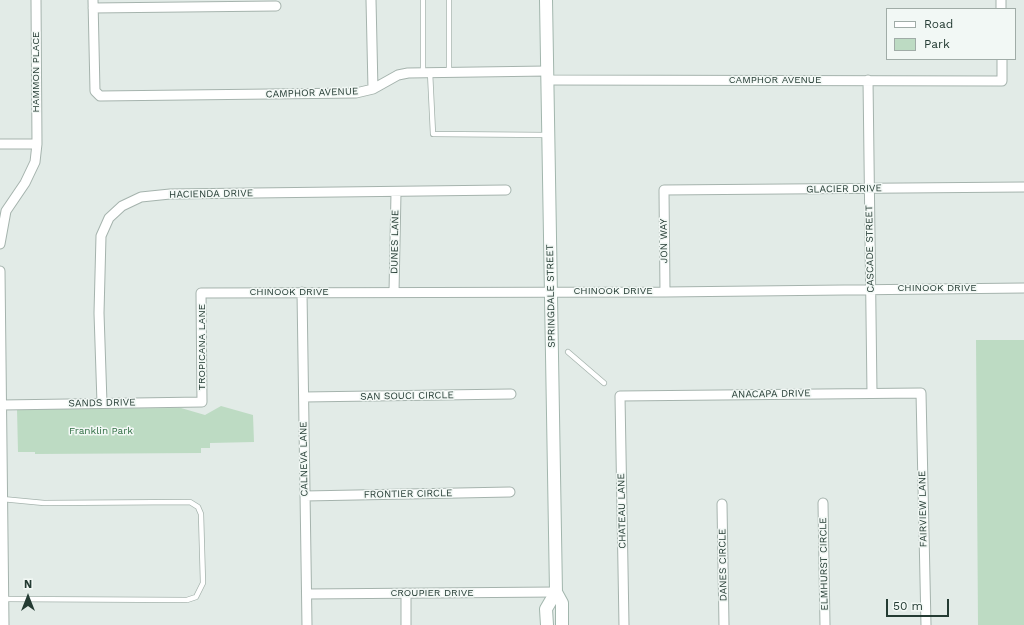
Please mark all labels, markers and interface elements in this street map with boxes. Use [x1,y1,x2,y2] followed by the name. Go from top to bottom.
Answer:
[886,8,1016,60] legend
[924,17,953,31] text: Road
[30,32,42,112] street label: HAMMON PLACE
[924,37,950,51] text: Park
[729,74,821,86] street label: CAMPHOR AVENUE
[265,85,359,101] street label: CAMPHOR AVENUE
[806,182,882,196] street label: GLACIER DRIVE
[169,187,253,201] street label: HACIENDA DRIVE
[863,205,877,293] street label: CASCADE STREET
[388,210,402,274] street label: DUNES LANE
[658,219,670,263] street label: JON WAY
[544,244,558,348] street label: SPRINGDALE STREET
[897,282,977,294] street label: CHINOOK DRIVE
[573,285,653,297] street label: CHINOOK DRIVE
[249,286,329,298] street label: CHINOOK DRIVE
[196,304,208,390] street label: TROPICANA LANE
[731,387,811,401] street label: ANACAPA DRIVE
[360,389,454,403] street label: SAN SOUCI CIRCLE
[68,396,136,410] street label: SANDS DRIVE
[297,421,311,497] street label: CALNEVA LANE
[69,425,133,437] park label: Franklin Park
[916,471,930,547] street label: FAIRVIEW LANE
[615,473,629,549] street label: CHATEAU LANE
[364,487,452,501] street label: FRONTIER CIRCLE
[817,517,831,611] street label: ELMHURST CIRCLE
[716,529,730,601] street label: DANES CIRCLE
[8,577,48,617] north arrow
[24,578,32,591] text: N
[390,587,474,599] street label: CROUPIER DRIVE
[888,591,951,617] scale bar
[893,599,923,613] text: 50 m

